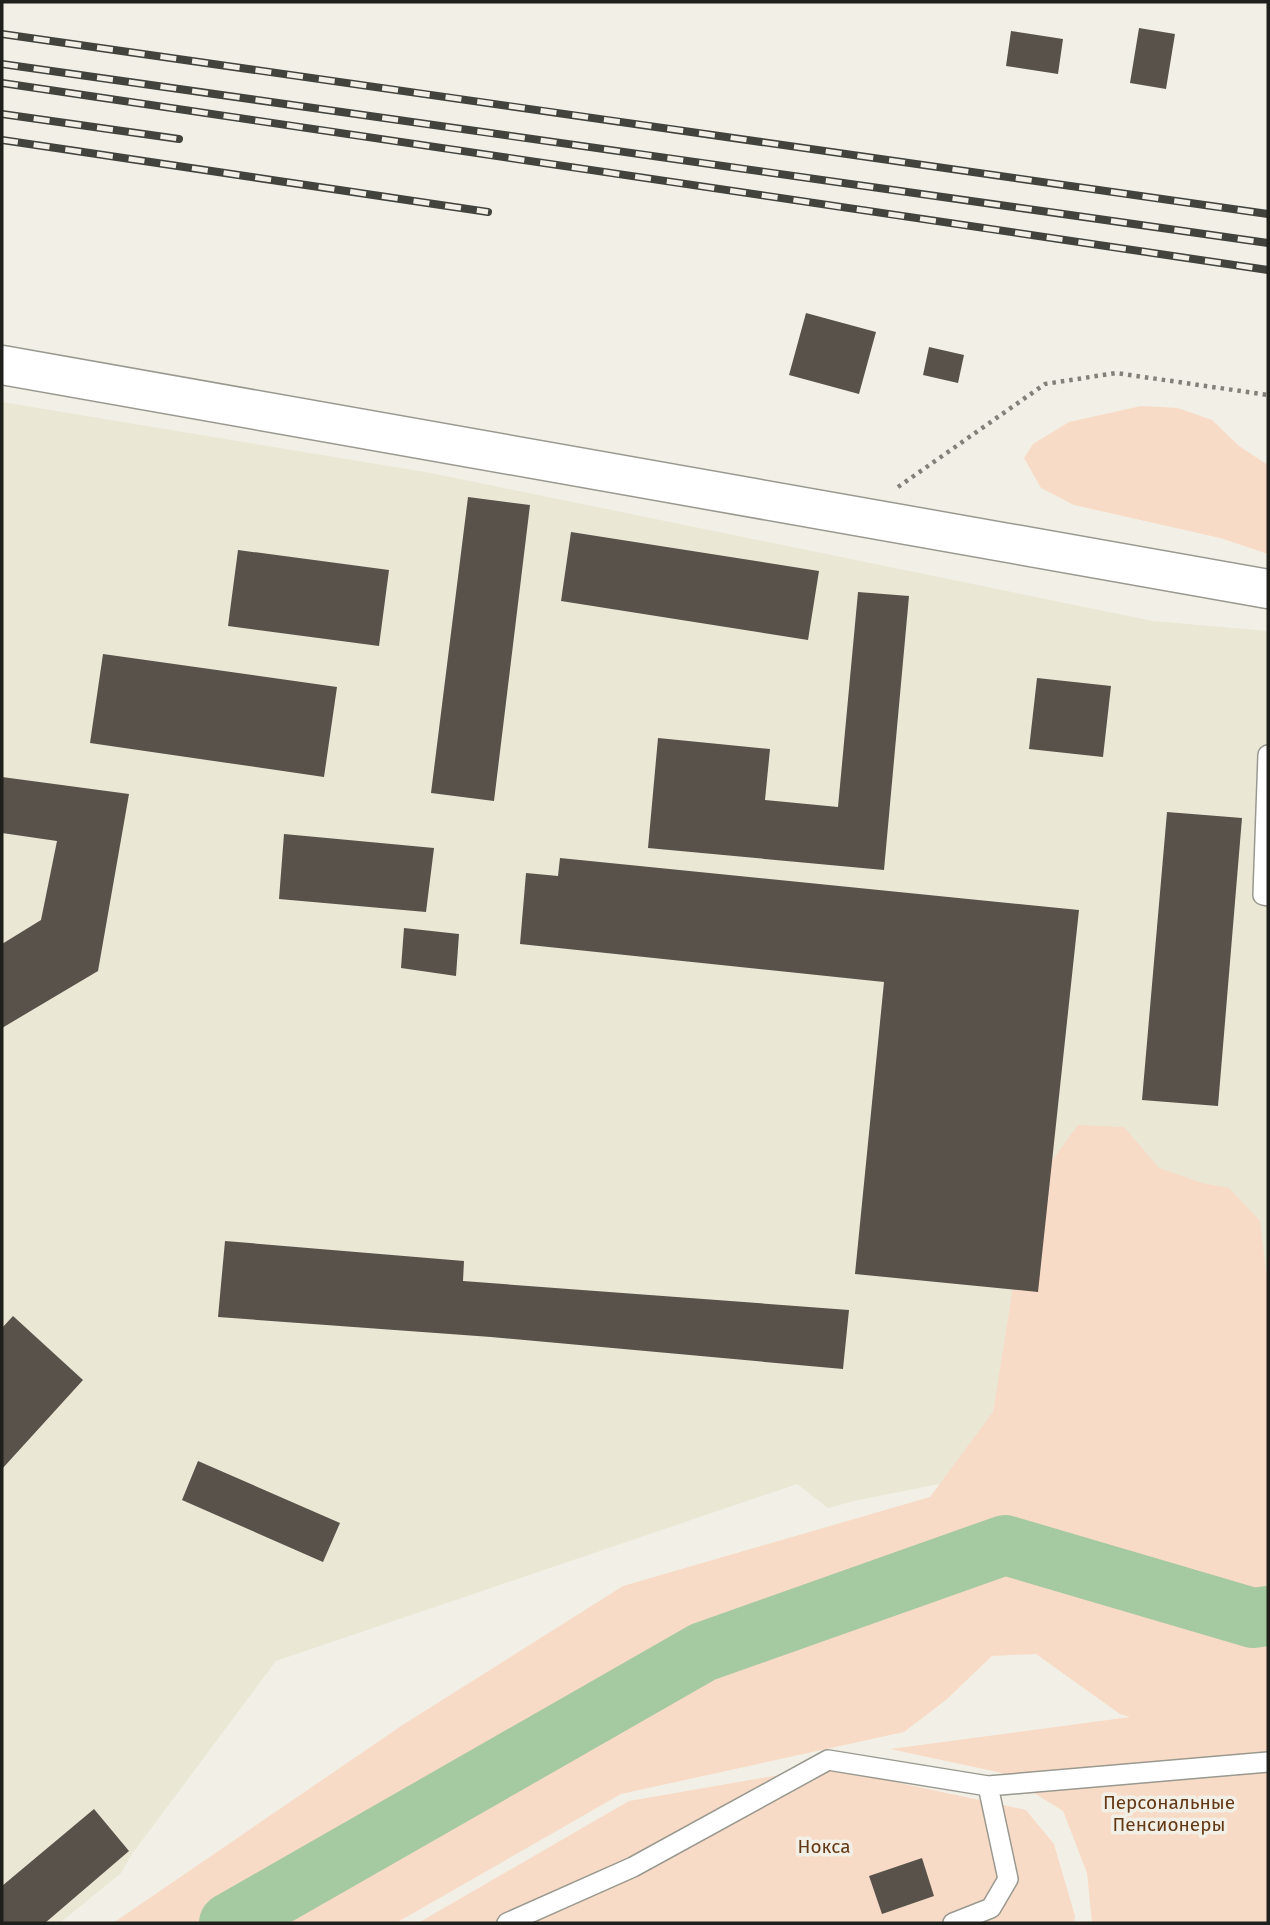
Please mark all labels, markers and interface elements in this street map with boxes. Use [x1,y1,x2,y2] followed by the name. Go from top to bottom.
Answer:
[1103,1791,1235,1836] park label: Персональные Пенсионеры
[798,1835,850,1858] park label: Нокса

